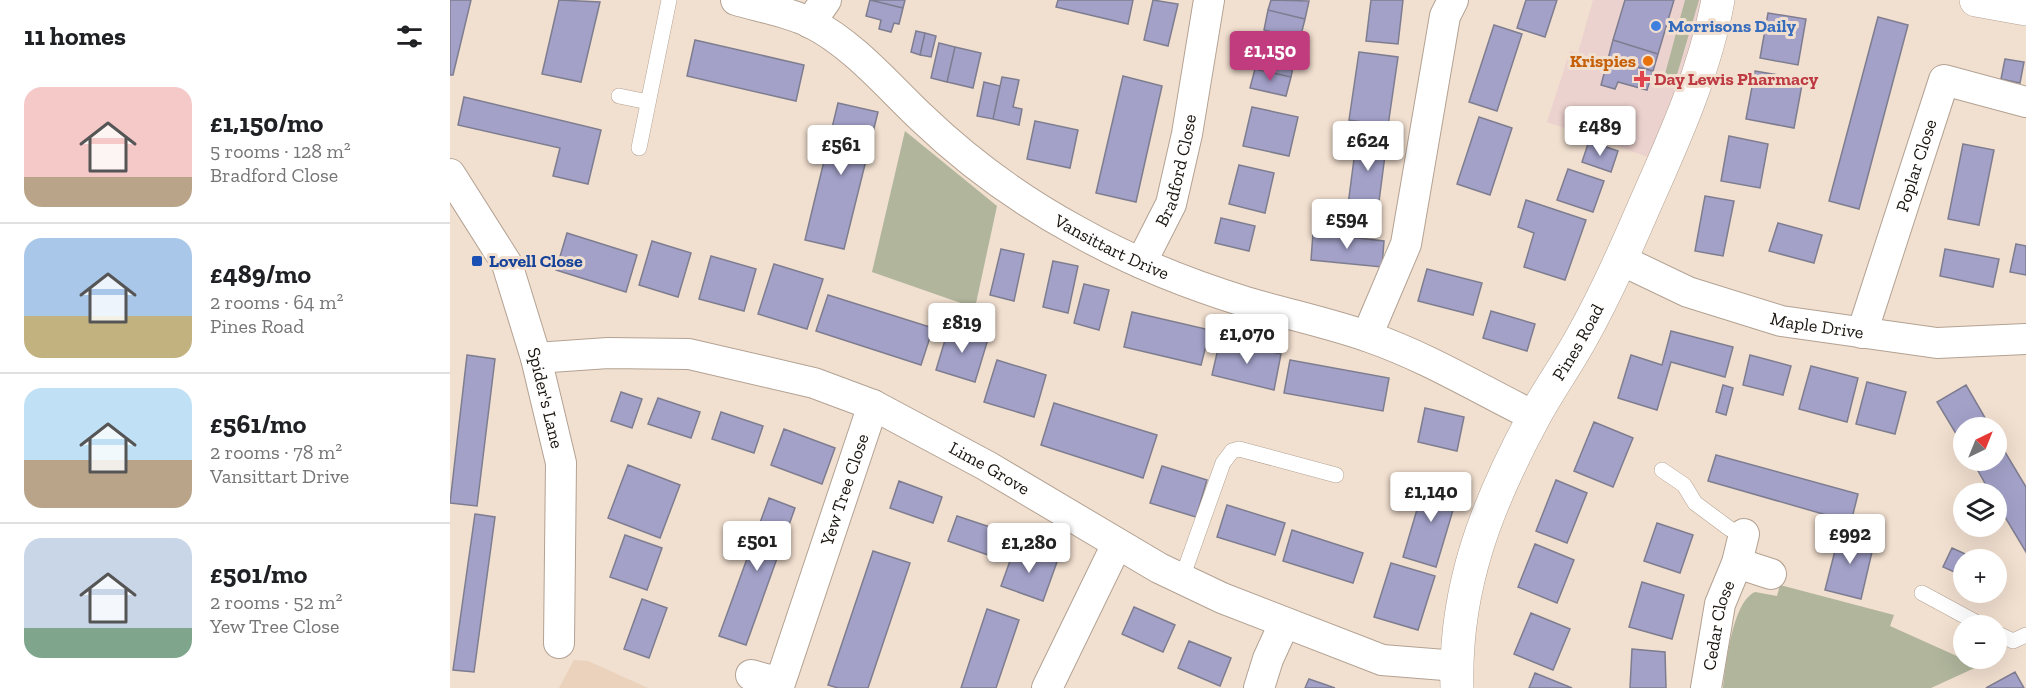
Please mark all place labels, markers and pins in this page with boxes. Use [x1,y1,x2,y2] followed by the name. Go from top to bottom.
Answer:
[1668,15,1796,37] place label: Morrisons Daily
[1649,19,1663,33] marker: Morrisons Daily
[1221,31,1319,82] pin: £1,150
[1570,50,1636,72] place label: Krispies
[1641,54,1655,68] marker: Krispies
[1654,68,1819,90] place label: Day Lewis Pharmacy
[1635,72,1649,86] marker: Day Lewis Pharmacy
[1564,106,1636,157] pin: £489
[1332,121,1404,172] pin: £624
[805,125,877,176] pin: £561
[1311,199,1383,250] pin: £594
[489,250,583,272] place label: Lovell Close
[470,254,484,268] marker: Lovell Close
[926,303,998,354] pin: £819
[1198,314,1296,365] pin: £1,070
[1382,472,1480,523] pin: £1,140
[1814,514,1886,565] pin: £992
[721,521,793,572] pin: £501
[980,523,1078,574] pin: £1,280

